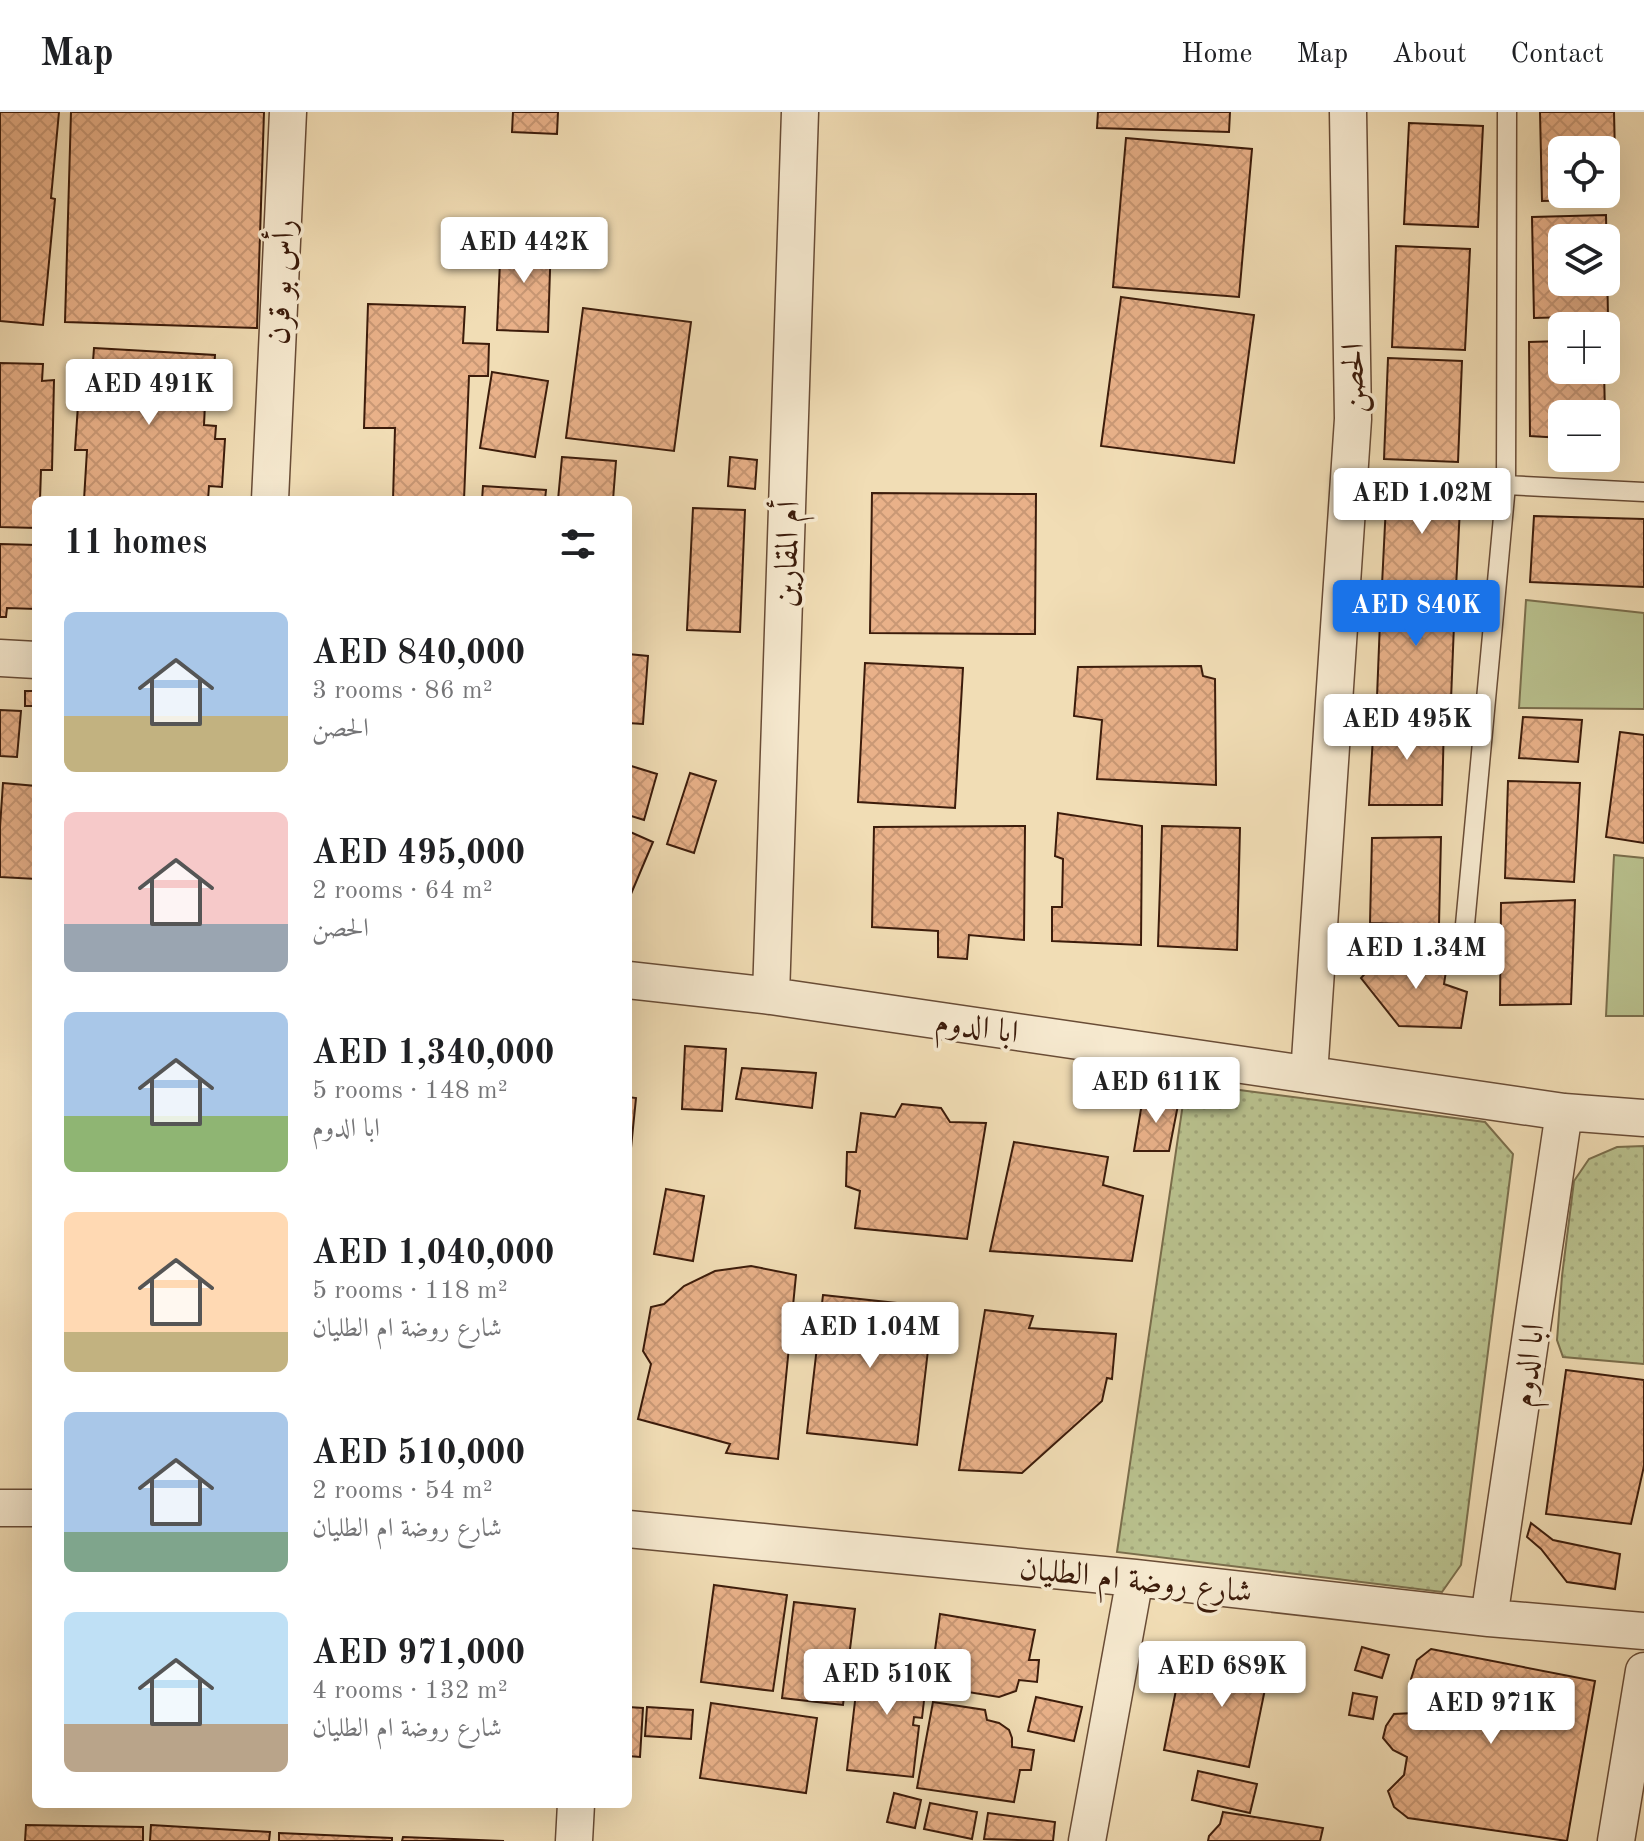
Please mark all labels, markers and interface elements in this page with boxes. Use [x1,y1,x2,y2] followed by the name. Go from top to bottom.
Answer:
[40,36,114,74] text: Map
[1181,41,1252,69] text: Home
[1296,41,1348,69] text: Map
[1392,41,1467,69] text: About
[1511,41,1604,69] text: Contact
[1548,136,1620,472] map controls
[1548,136,1620,208] button: locate
[441,217,607,285] pin: AED 442K
[255,218,304,346] street label: رأس بو قرن
[1548,224,1620,296] button: layers
[459,230,589,256] text: AED 442K
[1548,312,1620,384] button: +
[1339,343,1374,413] street label: الحصن
[66,359,232,427] pin: AED 491K
[84,372,214,398] text: AED 491K
[1548,400,1620,472] button: −
[1330,468,1514,536] pin: AED 1.02M
[1352,481,1492,507] text: AED 1.02M
[762,499,816,608] street label: أم المقارين
[556,522,600,566] icon: filters
[64,527,207,561] text: 11 homes
[1333,580,1499,648] pin: AED 840K
[1351,593,1481,619] text: AED 840K
[312,637,525,671] text: AED 840,000
[128,644,224,740] icon: home
[312,678,493,704] text: 3 rooms · 86 m²
[1324,694,1490,762] pin: AED 495K
[1342,707,1472,733] text: AED 495K
[312,716,369,742] text: الحصن
[312,837,525,871] text: AED 495,000
[128,844,224,940] icon: home
[312,878,493,904] text: 2 rooms · 64 m²
[312,916,369,942] text: الحصن
[1324,923,1508,991] pin: AED 1.34M
[1346,936,1486,962] text: AED 1.34M
[932,1007,1020,1060] street label: ابا الدوم
[312,1037,554,1071] text: AED 1,340,000
[128,1044,224,1140] icon: home
[1073,1057,1239,1125] pin: AED 611K
[1091,1070,1221,1096] text: AED 611K
[312,1078,508,1104] text: 5 rooms · 148 m²
[312,1116,380,1142] text: ابا الدوم
[312,1237,554,1271] text: AED 1,040,000
[128,1244,224,1340] icon: home
[312,1278,508,1304] text: 5 rooms · 118 m²
[778,1302,962,1370] pin: AED 1.04M
[800,1315,940,1341] text: AED 1.04M
[312,1316,502,1342] text: شارع روضة ام الطليان
[1508,1322,1561,1410] street label: ابا الدوم
[312,1437,525,1471] text: AED 510,000
[128,1444,224,1540] icon: home
[312,1478,493,1504] text: 2 rooms · 54 m²
[312,1516,502,1542] text: شارع روضة ام الطليان
[1017,1554,1254,1619] street label: شارع روضة ام الطليان
[312,1637,525,1671] text: AED 971,000
[1139,1641,1305,1709] pin: AED 689K
[128,1644,224,1740] icon: home
[804,1649,970,1717] pin: AED 510K
[1157,1654,1287,1680] text: AED 689K
[822,1662,952,1688] text: AED 510K
[312,1678,508,1704] text: 4 rooms · 132 m²
[1408,1678,1574,1746] pin: AED 971K
[1426,1691,1556,1717] text: AED 971K
[312,1716,502,1742] text: شارع روضة ام الطليان

